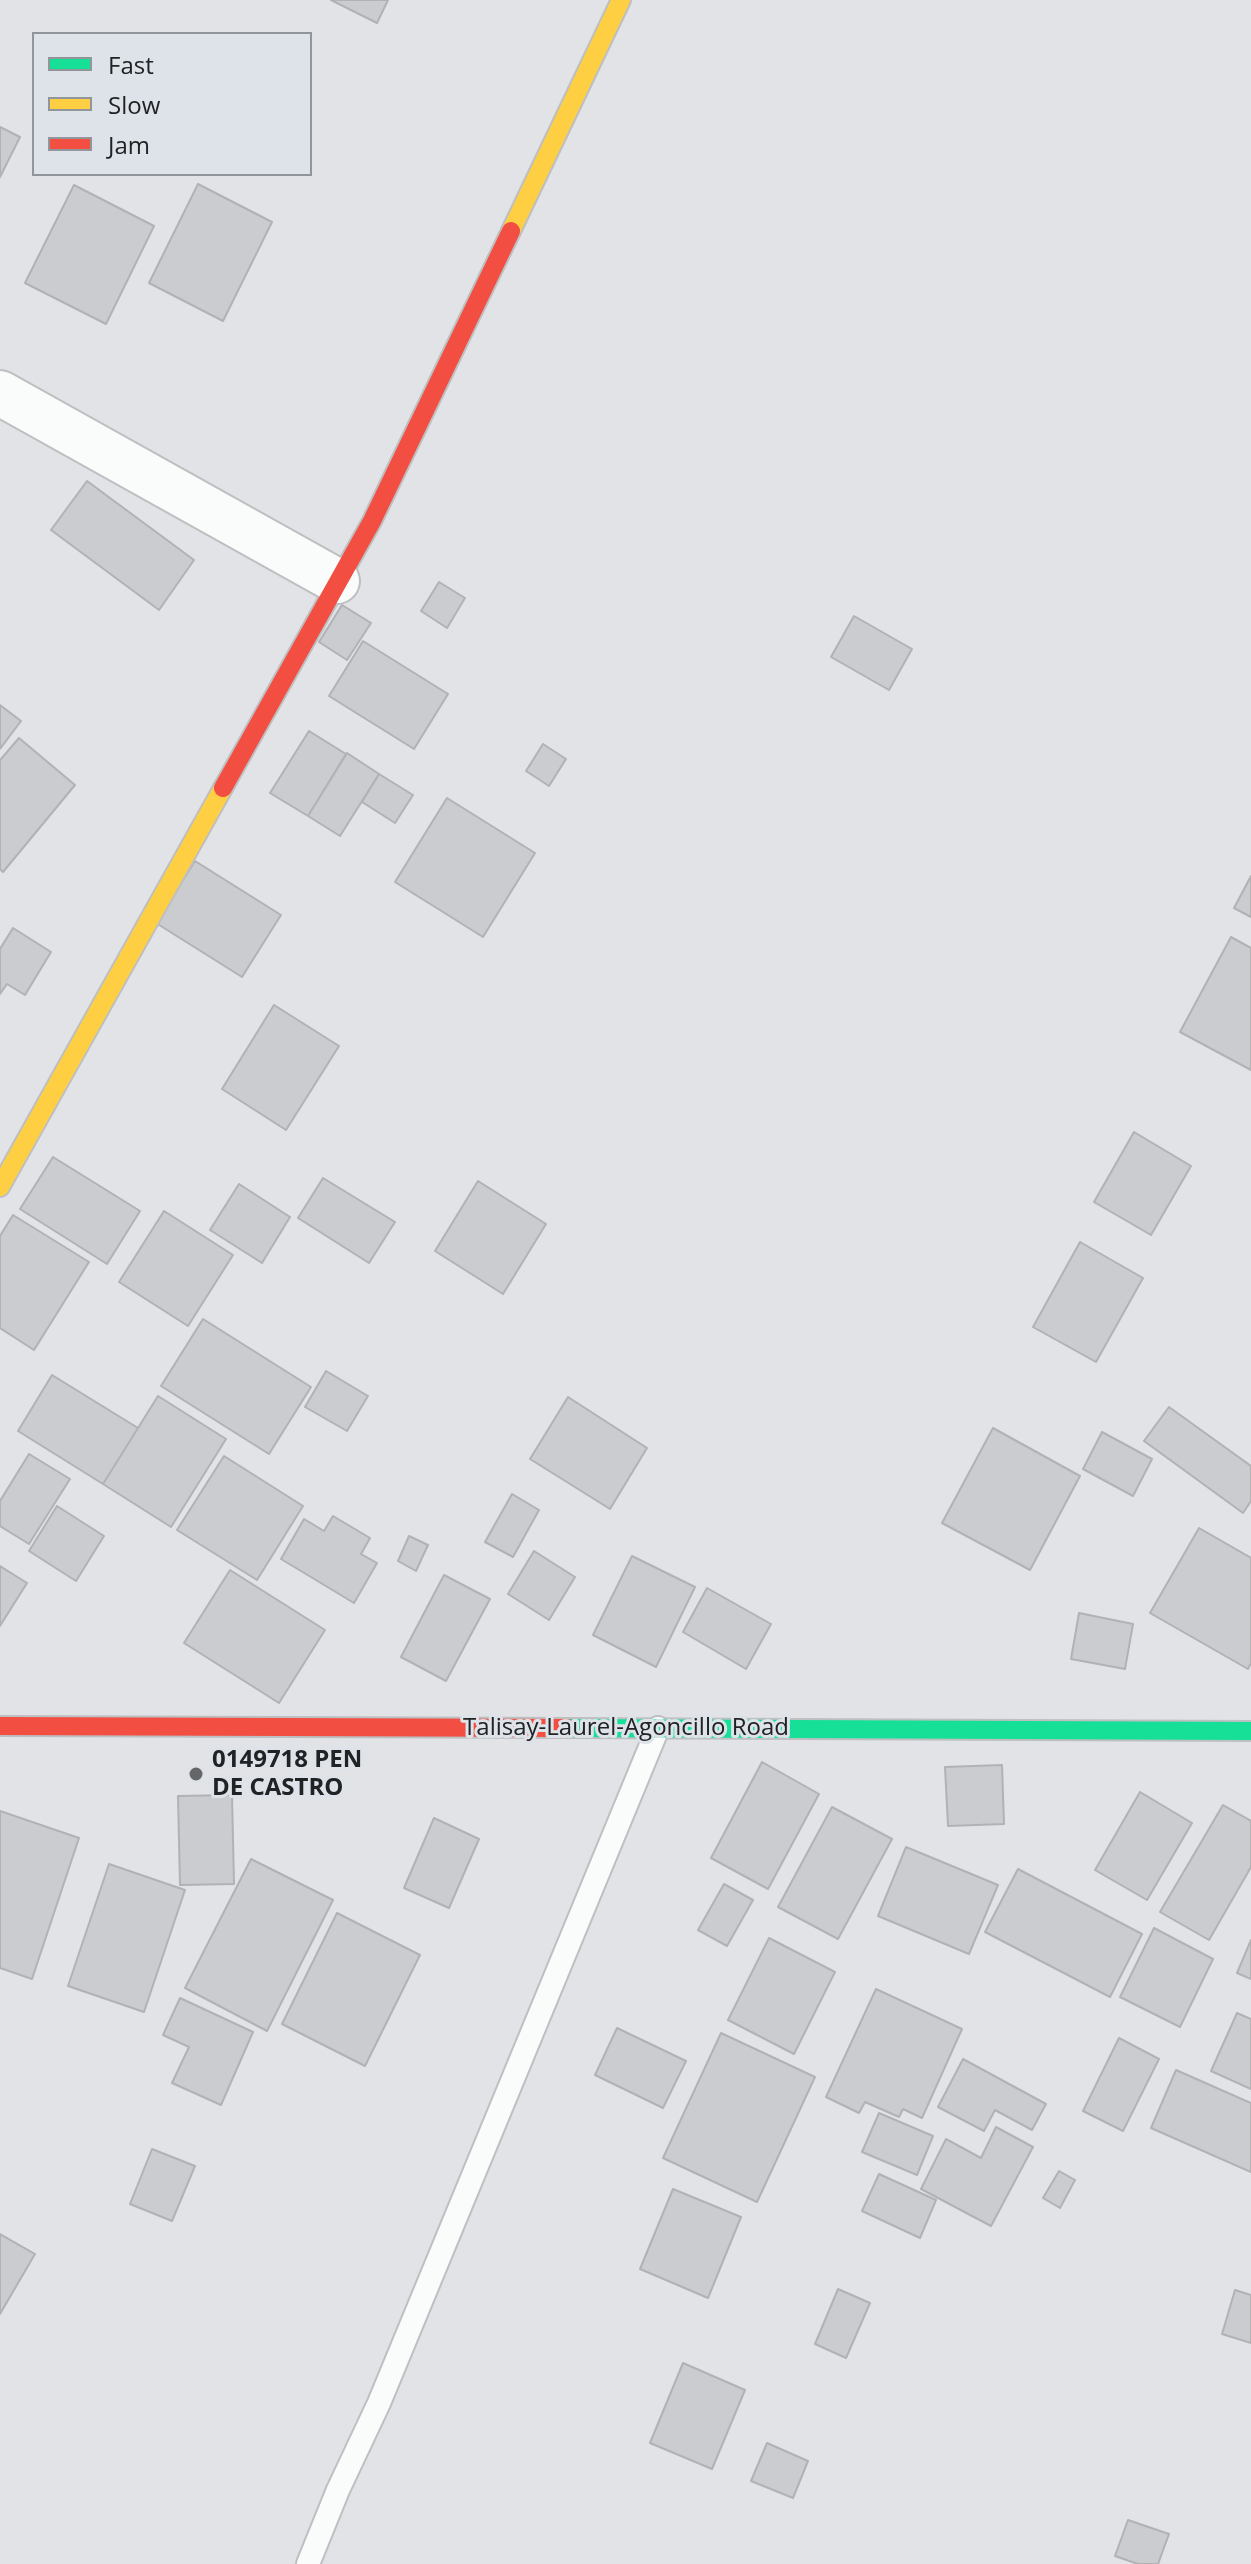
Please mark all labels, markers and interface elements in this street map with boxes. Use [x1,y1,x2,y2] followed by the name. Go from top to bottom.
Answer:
[32,32,312,176] legend
[108,48,154,81] text: Fast
[108,88,160,121] text: Slow
[108,128,150,161] text: Jam
[463,1714,789,1742] street label: Talisay-Laurel-Agoncillo Road
[212,1746,362,1802] place label: 0149718 PEN DE CASTRO
[187,1765,205,1783] marker: 0149718 PEN DE CASTRO

